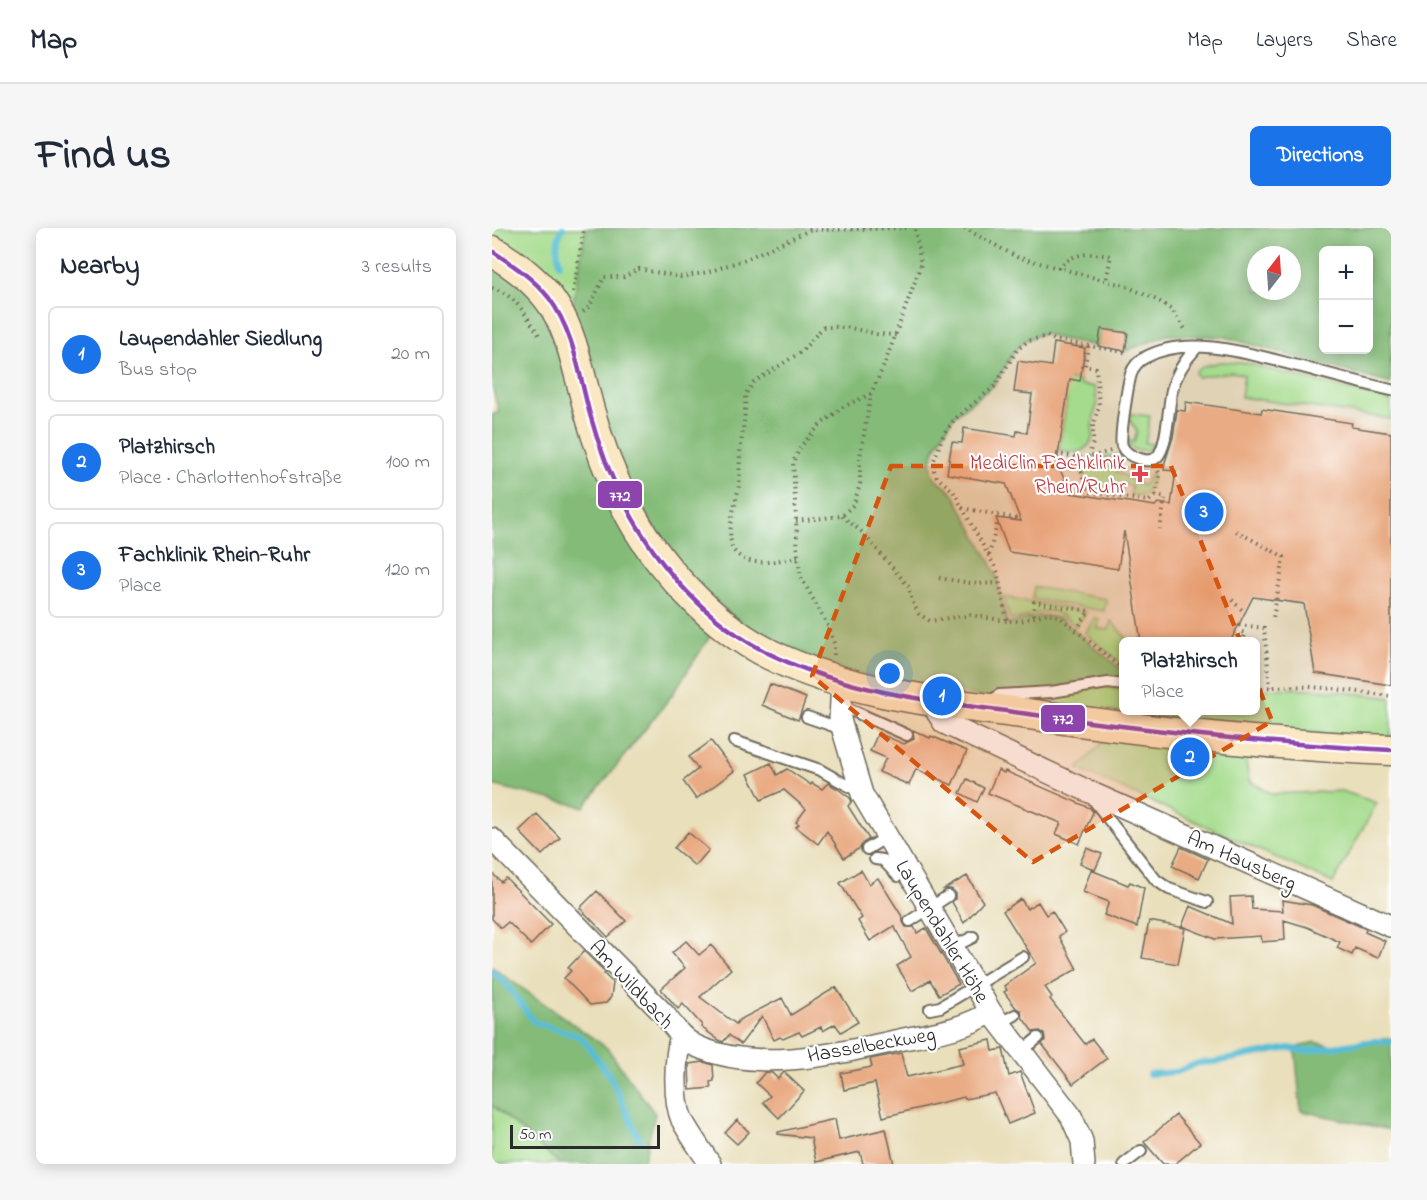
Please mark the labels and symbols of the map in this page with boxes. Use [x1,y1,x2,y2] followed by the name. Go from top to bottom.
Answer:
[1247,246,1301,300] north arrow
[970,449,1127,503] place label: MediClin Fachklinik Rhein/Ruhr
[1131,465,1149,483] marker: MediClin Fachklinik Rhein/Ruhr
[597,480,643,509] line badge: 772
[609,485,631,509] text: 772
[1184,490,1224,534] pin: 3
[875,659,904,688] your location
[922,674,962,718] pin: 1
[1040,704,1086,733] line badge: 772
[1052,708,1074,732] text: 772
[1170,734,1210,780] pin: 2
[1181,824,1301,901] street label: Am Hausberg
[887,855,996,1010] street label: Laupendahler Höhe
[581,934,680,1037] street label: Am Wildbach
[805,1020,938,1074] street label: Hasselbeckweg
[510,1122,660,1150] scale bar

